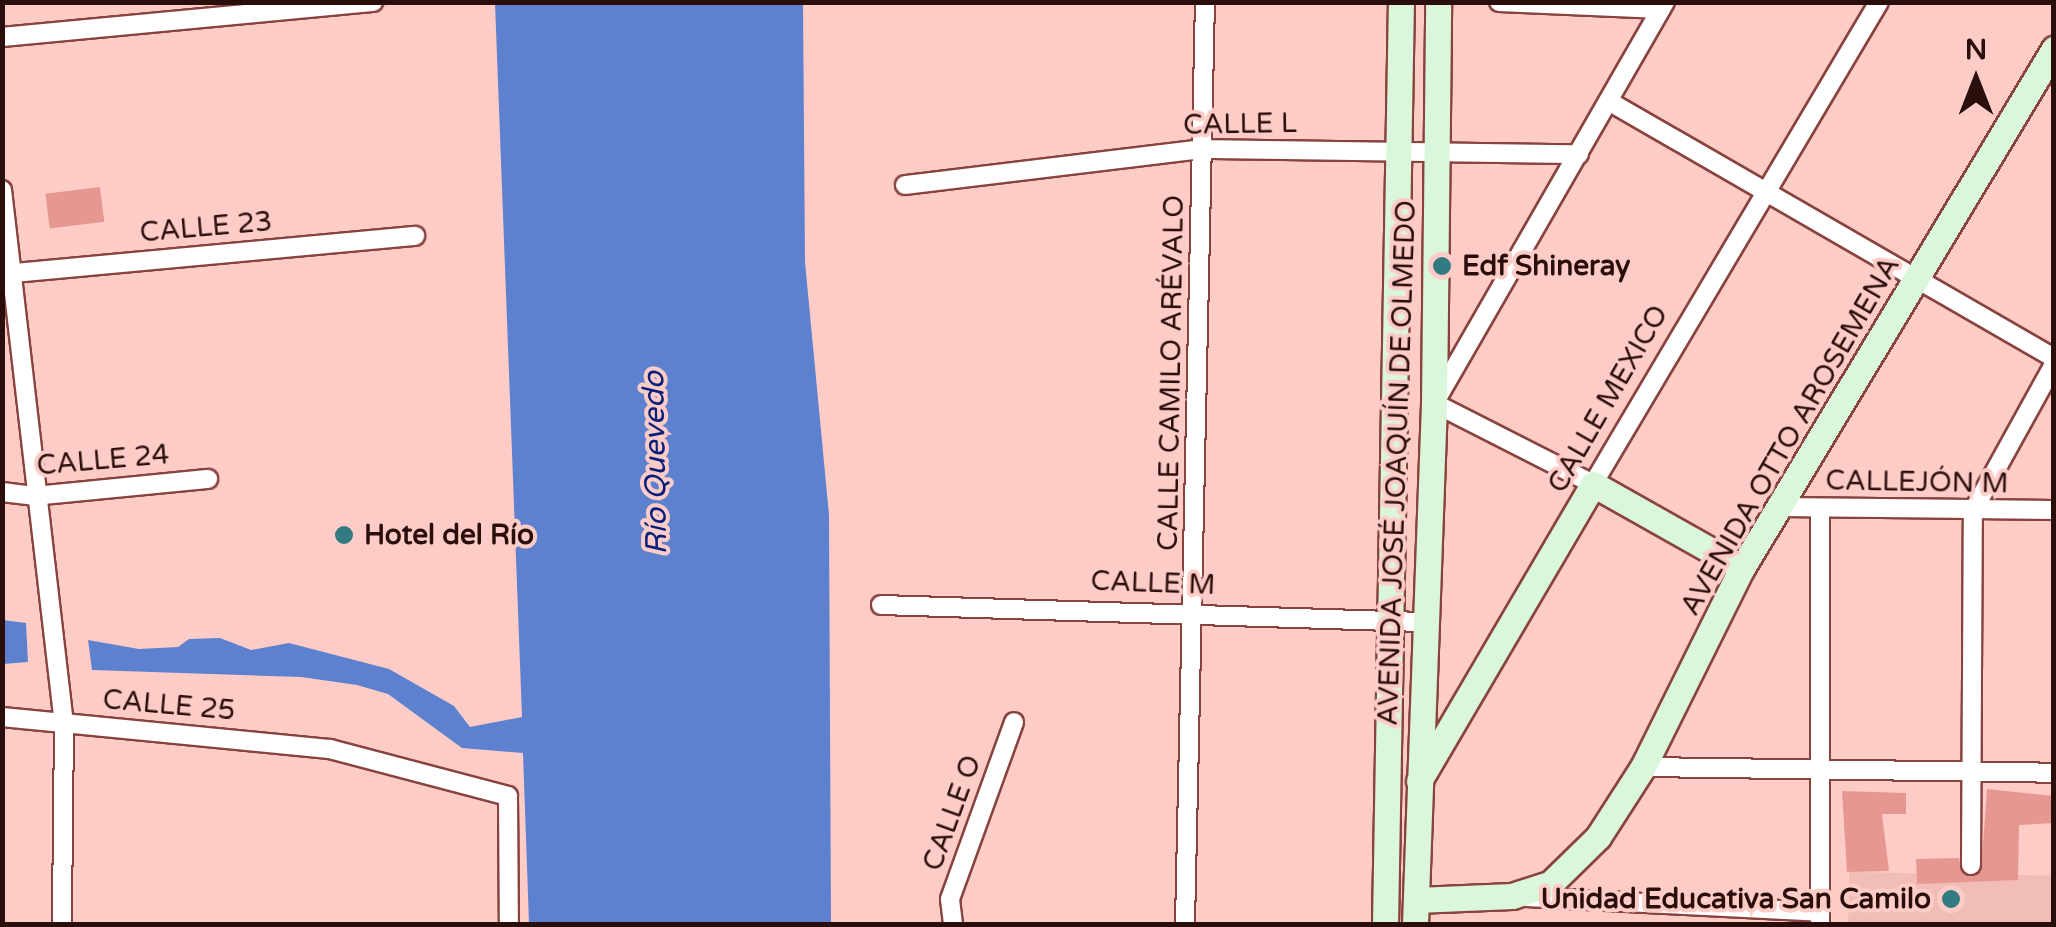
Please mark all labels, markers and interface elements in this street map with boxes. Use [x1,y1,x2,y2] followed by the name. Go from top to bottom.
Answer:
[1926,30,2026,130] north arrow
[1965,33,1987,67] text: N
[1183,106,1297,142] street label: CALLE L
[1151,195,1191,551] street label: CALLE CAMILO ARÉVALO
[1371,200,1423,726] street label: AVENIDA JOSÉ JOAQUÍN DE OLMEDO
[138,204,274,250] street label: CALLE 23
[1462,249,1630,283] place label: Edf Shineray
[1673,251,1907,621] street label: AVENIDA OTTO AROSEMENA
[1431,255,1453,277] marker: Edf Shineray
[1541,299,1675,499] street label: CALLE MEXICO
[636,371,676,555] water label: Río Quevedo
[35,437,171,483] street label: CALLE 24
[1825,464,2009,500] street label: CALLEJÓN M
[364,518,534,552] place label: Hotel del Río
[333,524,355,546] marker: Hotel del Río
[1090,564,1216,602] street label: CALLE M
[101,682,237,728] street label: CALLE 25
[916,751,988,875] street label: CALLE O
[1541,882,1931,916] place label: Unidad Educativa San Camilo
[1940,888,1962,910] marker: Unidad Educativa San Camilo

